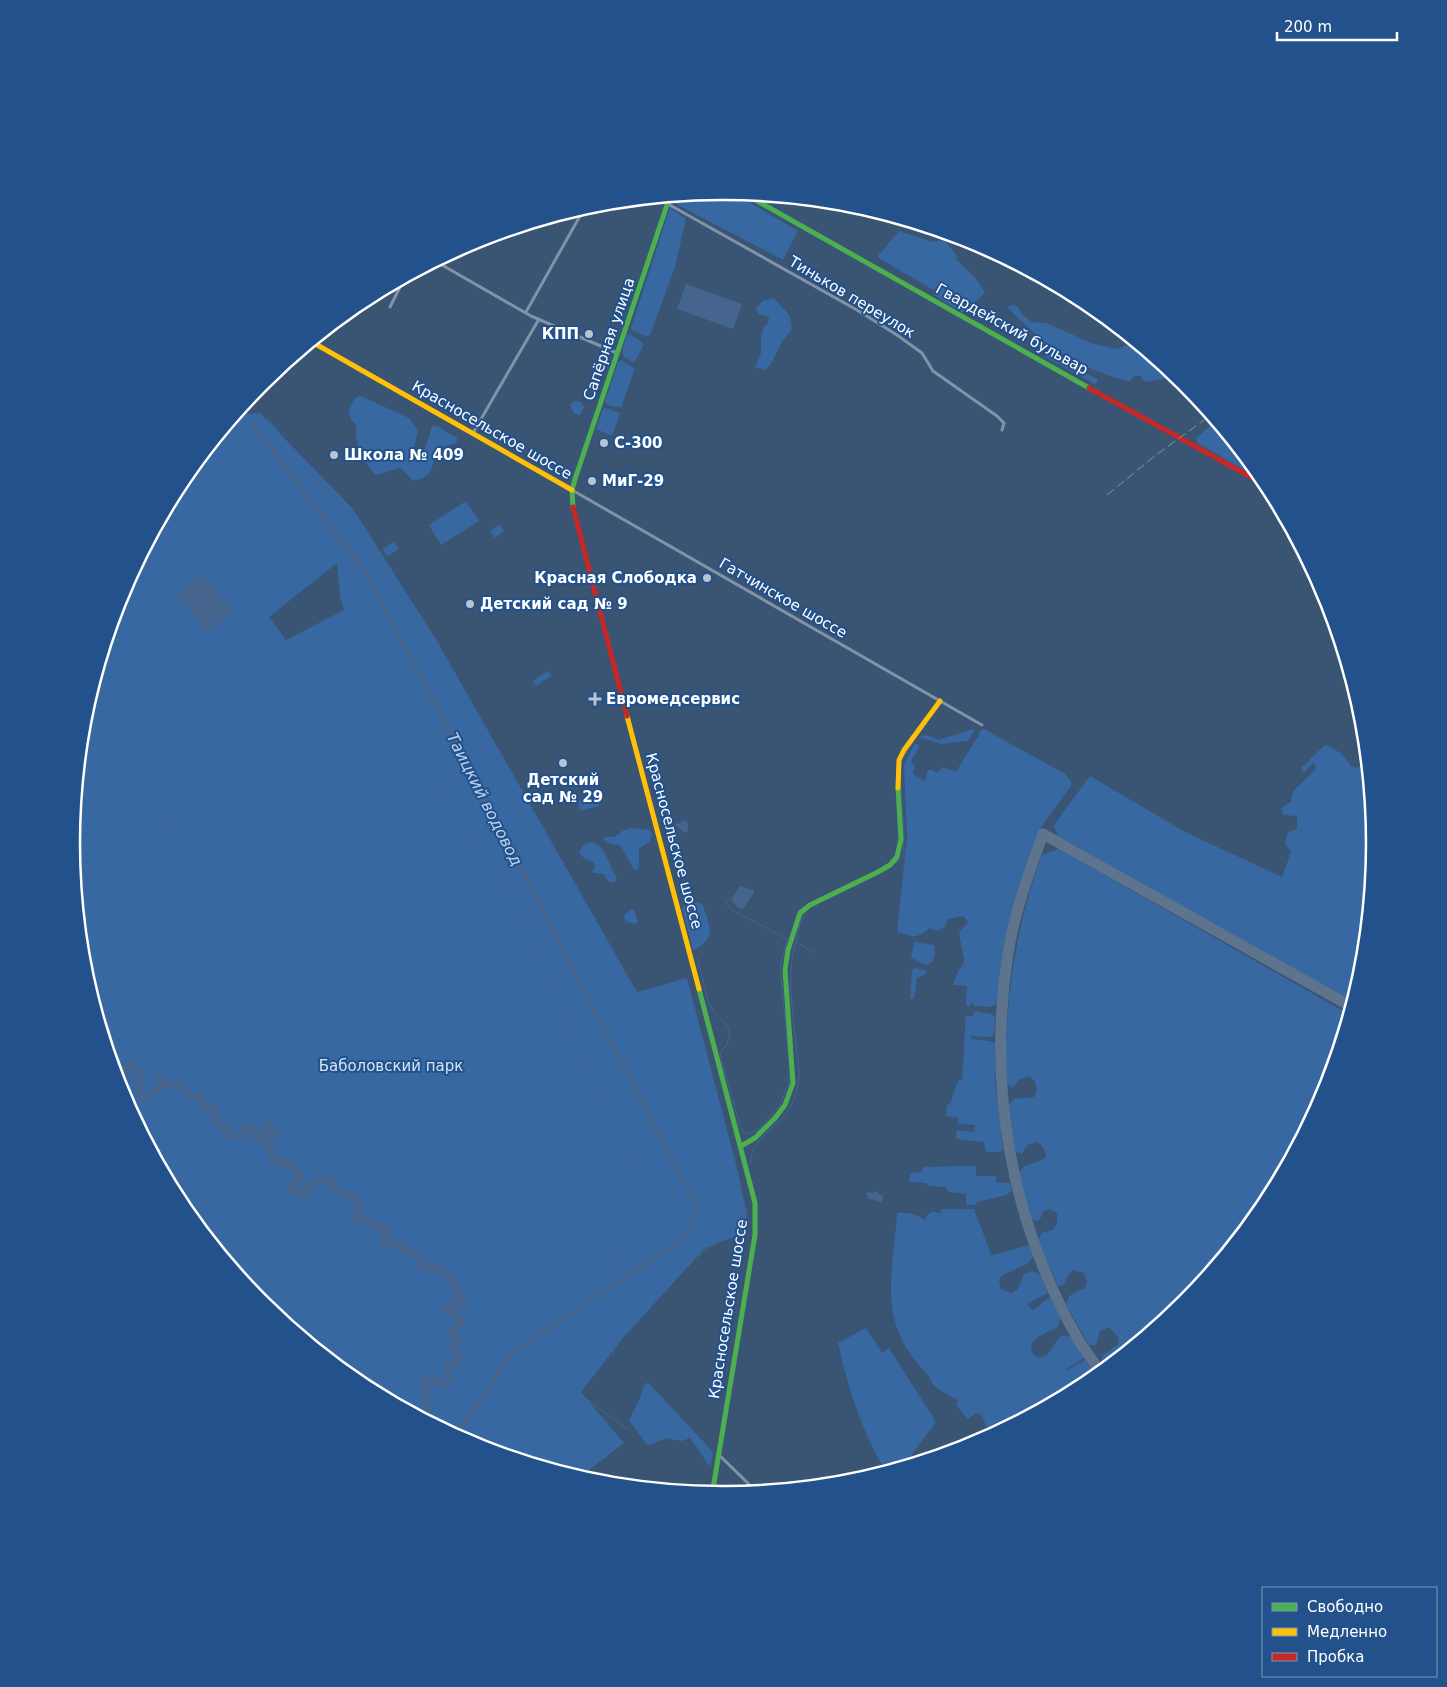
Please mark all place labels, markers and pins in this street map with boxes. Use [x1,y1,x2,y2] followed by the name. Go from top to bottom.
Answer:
[542,325,579,343] place label: КПП
[583,328,595,340] marker: КПП
[614,434,663,452] place label: С-300
[598,437,610,449] marker: С-300
[344,446,464,464] place label: Школа № 409
[328,449,340,461] marker: Школа № 409
[602,472,664,490] place label: МиГ-29
[586,475,598,487] marker: МиГ-29
[534,569,697,587] place label: Красная Слободка
[701,572,713,584] marker: Красная Слободка
[480,595,628,613] place label: Детский сад № 9
[464,598,476,610] marker: Детский сад № 9
[606,690,740,708] place label: Евромедсервис
[588,692,602,706] marker: Евромедсервис
[557,757,569,769] marker: Детский сад № 29
[523,771,603,806] place label: Детский сад № 29

